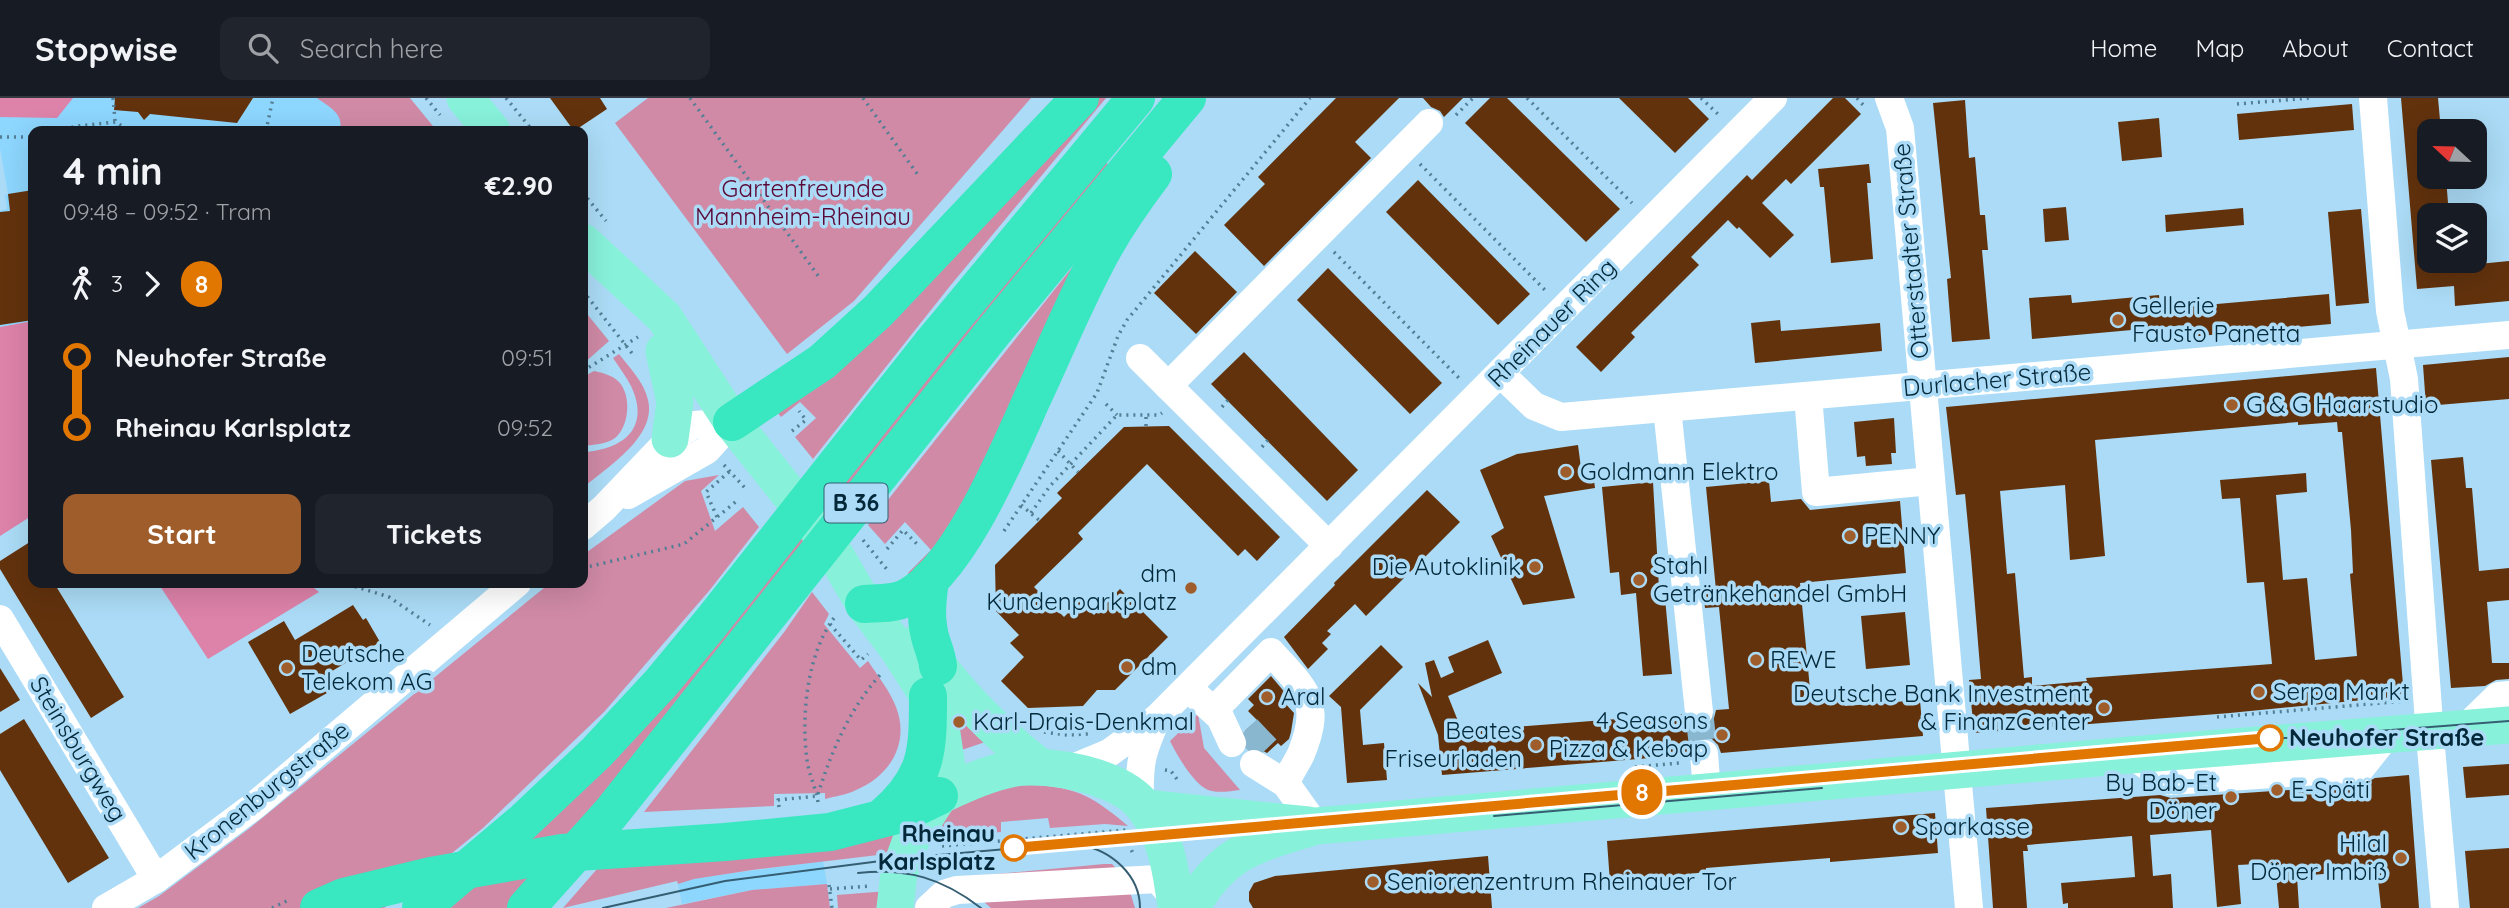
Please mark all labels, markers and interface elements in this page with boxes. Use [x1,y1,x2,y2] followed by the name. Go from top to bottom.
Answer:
[220,17,710,80] search box
[35,28,178,69] text: Stopwise
[244,29,282,67] icon: search
[300,32,443,65] text: Search here
[2090,33,2157,63] text: Home
[2195,33,2244,63] text: Map
[2282,33,2349,63] text: About
[2387,33,2474,63] text: Contact
[2417,119,2487,189] north arrow
[2417,119,2487,273] map controls
[1886,142,1934,360] street label: Otterstadter Straße
[63,147,163,195] text: 4 min
[485,169,553,202] text: €2.90
[695,173,911,231] park label: Gartenfreunde Mannheim-Rheinau
[63,197,272,226] text: 09:48 – 09:52 · Tram
[2417,203,2487,273] button: layers
[1481,252,1622,393] street label: Rheinauer Ring
[63,265,101,303] icon: walk
[133,265,171,303] icon: forward
[111,269,123,298] text: 3
[195,269,208,299] text: 8
[2132,290,2300,348] place label: Gellerie Fausto Panetta
[2110,312,2126,328] marker: Gellerie Fausto Panetta
[115,341,327,374] text: Neuhofer Straße
[501,343,553,372] text: 09:51
[1902,356,2092,402] street label: Durlacher Straße
[2246,389,2438,419] place label: G & G Haarstudio
[2224,397,2240,413] marker: G & G Haarstudio
[115,411,351,444] text: Rheinau Karlsplatz
[497,413,553,442] text: 09:52
[1580,456,1778,486] place label: Goldmann Elektro
[1558,464,1574,480] marker: Goldmann Elektro
[824,484,888,522] road number: B 36
[63,494,301,574] button: Start
[315,494,553,574] button: Tickets
[1864,520,1940,550] place label: PENNY
[1842,528,1858,544] marker: PENNY
[1653,550,1907,608] place label: Stahl Getränkehandel GmbH
[1372,551,1521,581] place label: Die Autoklinik
[986,558,1177,616] place label: dm Kundenparkplatz
[1527,559,1543,575] marker: Die Autoklinik
[1631,572,1647,588] marker: Stahl Getränkehandel GmbH
[1183,580,1199,596] marker: dm Kundenparkplatz
[301,638,432,696] place label: Deutsche Telekom AG
[1770,644,1837,674] place label: REWE
[1141,651,1177,681] place label: dm
[1748,652,1764,668] marker: REWE
[1119,659,1135,675] marker: dm
[279,660,295,676] marker: Deutsche Telekom AG
[24,671,134,826] street label: Steinsburgweg
[2273,676,2410,706] place label: Serpa Markt
[1793,678,2090,736] place label: Deutsche Bank Investment & FinanzCenter
[1281,681,1326,711] place label: Aral
[2251,684,2267,700] marker: Serpa Markt
[1259,689,1275,705] marker: Aral
[2096,700,2112,716] marker: Deutsche Bank Investment & FinanzCenter
[1549,705,1708,763] place label: 4 Seasons Pizza & Kebap
[973,706,1194,736] place label: Karl-Drais-Denkmal
[951,714,967,730] marker: Karl-Drais-Denkmal
[178,715,355,866] street label: Kronenburgstraße
[1385,715,1522,773] place label: Beates Friseurladen
[2289,722,2485,752] place label: Neuhofer Straße
[2257,725,2283,751] marker: Neuhofer Straße
[1714,727,1730,743] marker: 4 Seasons Pizza & Kebap
[1528,737,1544,753] marker: Beates Friseurladen
[2105,767,2217,825] place label: By Bab-Et Döner
[1619,769,1665,815] line badge: 8
[2291,774,2370,804] place label: E-Späti
[1635,777,1649,807] text: 8
[2269,782,2285,798] marker: E-Späti
[2223,789,2239,805] marker: By Bab-Et Döner
[1915,811,2030,841] place label: Sparkasse
[878,818,995,876] place label: Rheinau Karlsplatz
[1893,819,1909,835] marker: Sparkasse
[2250,828,2387,886] place label: Hilal Döner Imbiß
[1001,835,1027,861] marker: Rheinau Karlsplatz
[2393,850,2409,866] marker: Hilal Döner Imbiß
[1387,866,1737,896] place label: Seniorenzentrum Rheinauer Tor
[1365,874,1381,890] marker: Seniorenzentrum Rheinauer Tor

